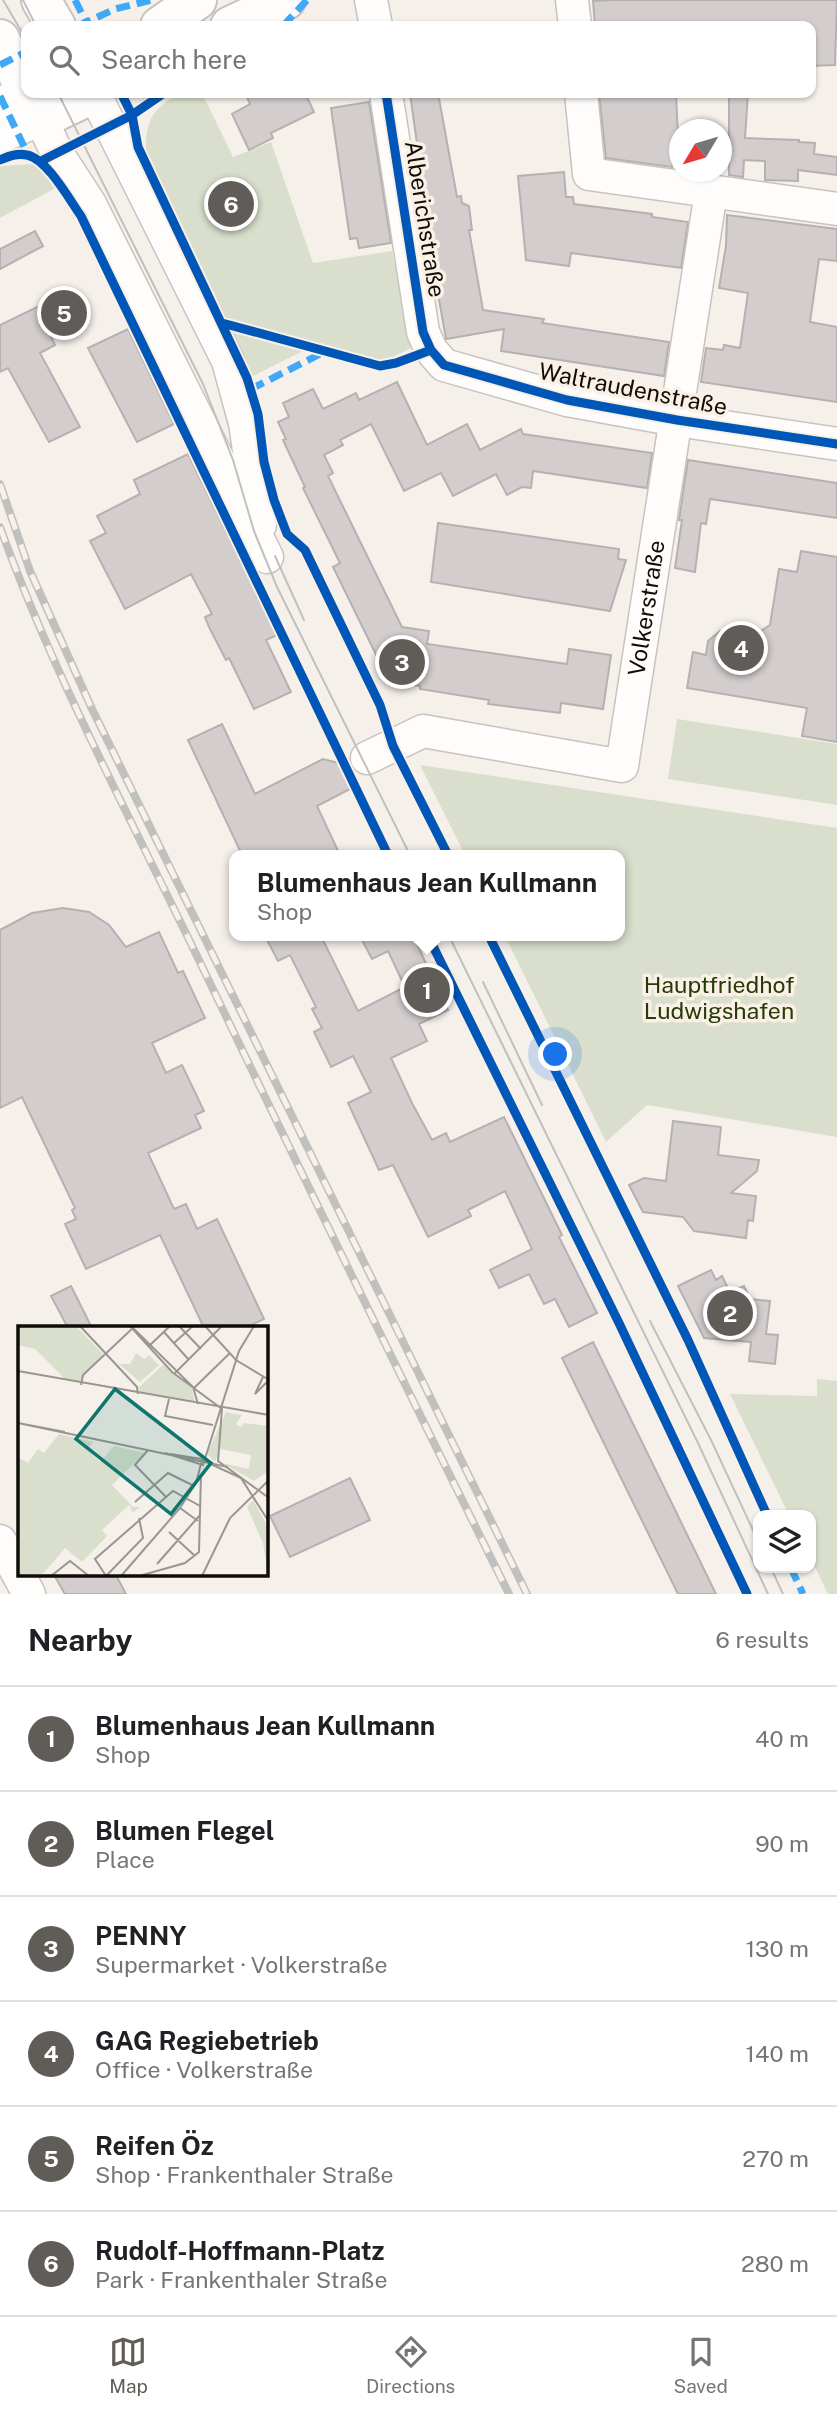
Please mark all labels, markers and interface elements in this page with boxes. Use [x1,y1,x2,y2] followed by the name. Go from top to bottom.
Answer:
[21,21,816,98] search box
[45,41,83,79] icon: search
[101,44,247,75] text: Search here
[669,119,732,182] north arrow
[400,139,451,299] street label: Alberichstraße
[208,178,254,230] pin: 6
[41,287,87,339] pin: 5
[537,357,730,420] street label: Waltraudenstraße
[622,538,670,678] street label: Volkerstraße
[718,622,764,674] pin: 4
[379,636,425,688] pin: 3
[229,850,625,941] popup
[257,867,597,898] text: Blumenhaus Jean Kullmann
[257,898,312,925] text: Shop
[404,964,450,1016] pin: 1
[644,971,794,1024] park label: Hauptfriedhof Ludwigshafen
[538,1037,572,1071] your location
[707,1287,753,1339] pin: 2
[18,1326,268,1576] inset map
[753,1510,816,1573] map controls
[753,1510,816,1573] button: layers
[28,1622,132,1658] text: Nearby
[716,1626,809,1653] text: 6 results
[95,1710,435,1741] text: Blumenhaus Jean Kullmann
[46,1725,56,1752] text: 1
[755,1725,809,1752] text: 40 m
[95,1741,150,1768] text: Shop
[95,1815,274,1846] text: Blumen Flegel
[44,1830,58,1857] text: 2
[755,1830,809,1857] text: 90 m
[95,1846,155,1873] text: Place
[95,1920,187,1951] text: PENNY
[43,1935,59,1962] text: 3
[746,1935,809,1962] text: 130 m
[95,1951,388,1978] text: Supermarket · Volkerstraße
[95,2025,319,2056] text: GAG Regiebetrieb
[43,2040,59,2067] text: 4
[746,2040,809,2067] text: 140 m
[95,2056,313,2083] text: Office · Volkerstraße
[95,2130,214,2161] text: Reifen Öz
[43,2145,59,2172] text: 5
[742,2145,809,2172] text: 270 m
[95,2161,394,2188] text: Shop · Frankenthaler Straße
[95,2235,384,2266] text: Rudolf-Hoffmann-Platz
[43,2250,59,2277] text: 6
[741,2250,809,2277] text: 280 m
[95,2266,387,2293] text: Park · Frankenthaler Straße
[109,2333,148,2397] tab: Map
[366,2333,455,2397] tab: Directions
[674,2333,728,2397] tab: Saved

